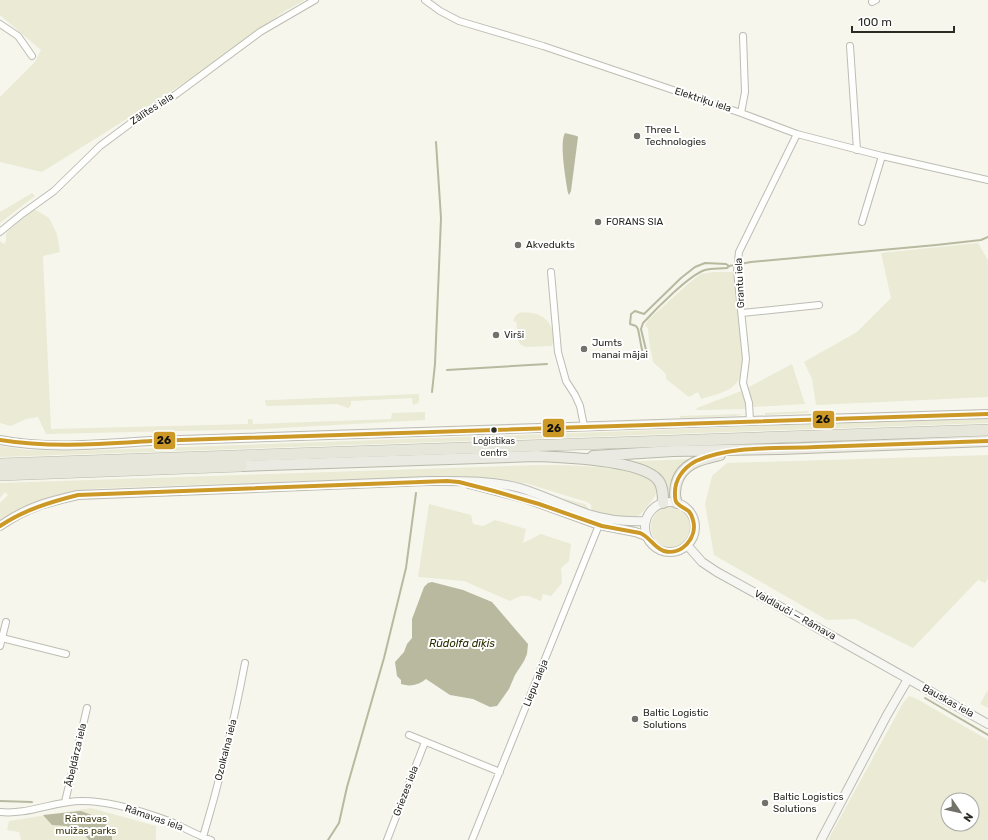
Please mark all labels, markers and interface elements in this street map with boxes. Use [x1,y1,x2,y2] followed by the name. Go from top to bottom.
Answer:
[852,8,954,34] scale bar
[858,15,892,29] text: 100 m
[673,85,733,115] street label: Elektriķu iela
[128,91,176,127] street label: Zālītes iela
[645,124,706,148] place label: Three L Technologies
[632,131,642,141] marker: Three L Technologies
[606,216,663,228] place label: FORANS SIA
[593,217,603,227] marker: FORANS SIA
[526,239,575,251] place label: Akvedukts
[513,240,523,250] marker: Akvedukts
[733,258,747,308] street label: Grantu iela
[504,329,524,341] place label: Virši
[491,330,501,340] marker: Virši
[592,337,648,361] place label: Jumts manai mājai
[579,344,589,354] marker: Jumts manai mājai
[812,410,835,429] line badge: 26
[816,413,830,426] text: 26
[542,418,565,438] line badge: 26
[547,422,561,435] text: 26
[489,425,499,435] marker: Loģistikas centrs
[153,431,176,450] line badge: 26
[157,434,171,447] text: 26
[473,436,515,458] place label: Loģistikas centrs
[752,588,838,642] street label: Valdlauči — Rāmava
[429,637,495,650] water label: Rūdolfa dīķis
[521,658,551,708] street label: Liepu aleja
[920,682,976,720] street label: Bauskas iela
[643,707,709,731] place label: Baltic Logistic Solutions
[630,714,640,724] marker: Baltic Logistic Solutions
[213,718,239,782] street label: Ozolkalna iela
[63,722,89,788] street label: Ābeļdārza iela
[391,764,421,818] street label: Griezes iela
[773,791,844,815] place label: Baltic Logistics Solutions
[940,792,980,832] north arrow
[760,798,770,808] marker: Baltic Logistics Solutions
[123,802,185,834] street label: Rāmavas iela
[960,810,975,824] text: N
[56,813,116,837] park label: Rāmavas muižas parks

